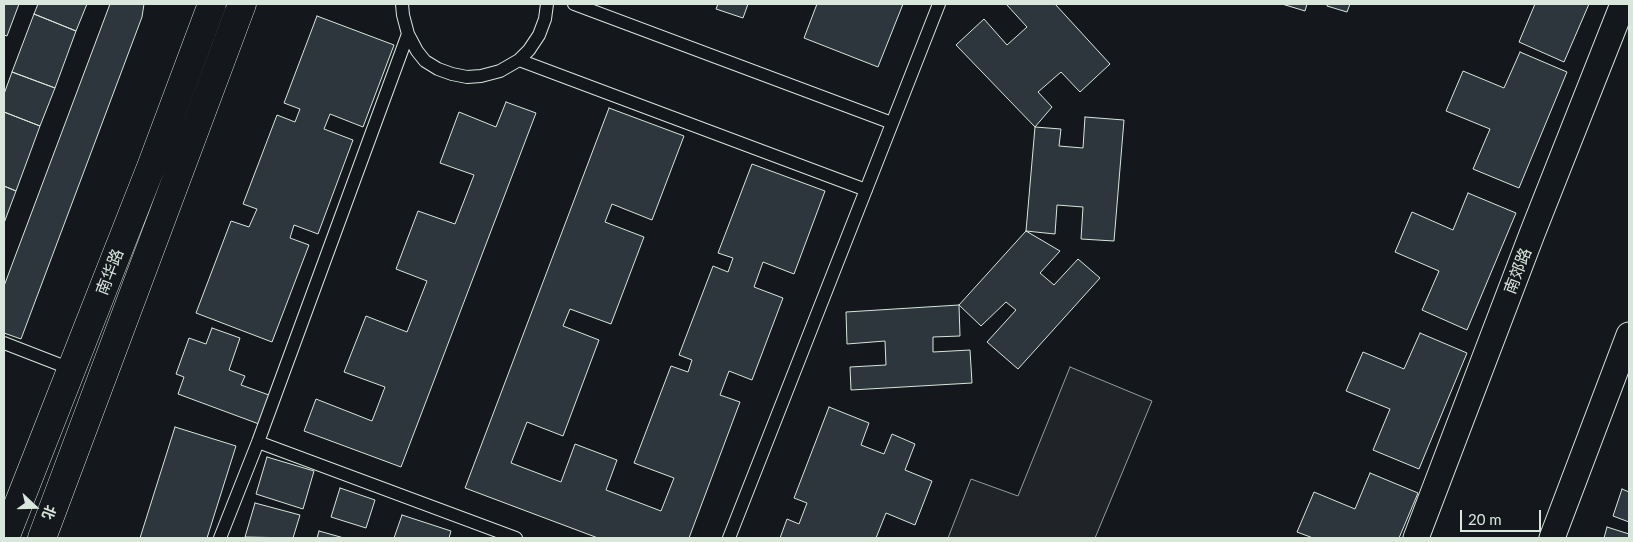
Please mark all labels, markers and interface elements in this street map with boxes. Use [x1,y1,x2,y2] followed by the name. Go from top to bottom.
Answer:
[1500,245,1536,297] street label: 南郊路
[92,246,128,298] street label: 南华路
[10,482,60,532] north arrow
[1463,500,1544,532] scale bar
[39,503,60,522] text: 北
[1468,510,1502,528] text: 20 m

